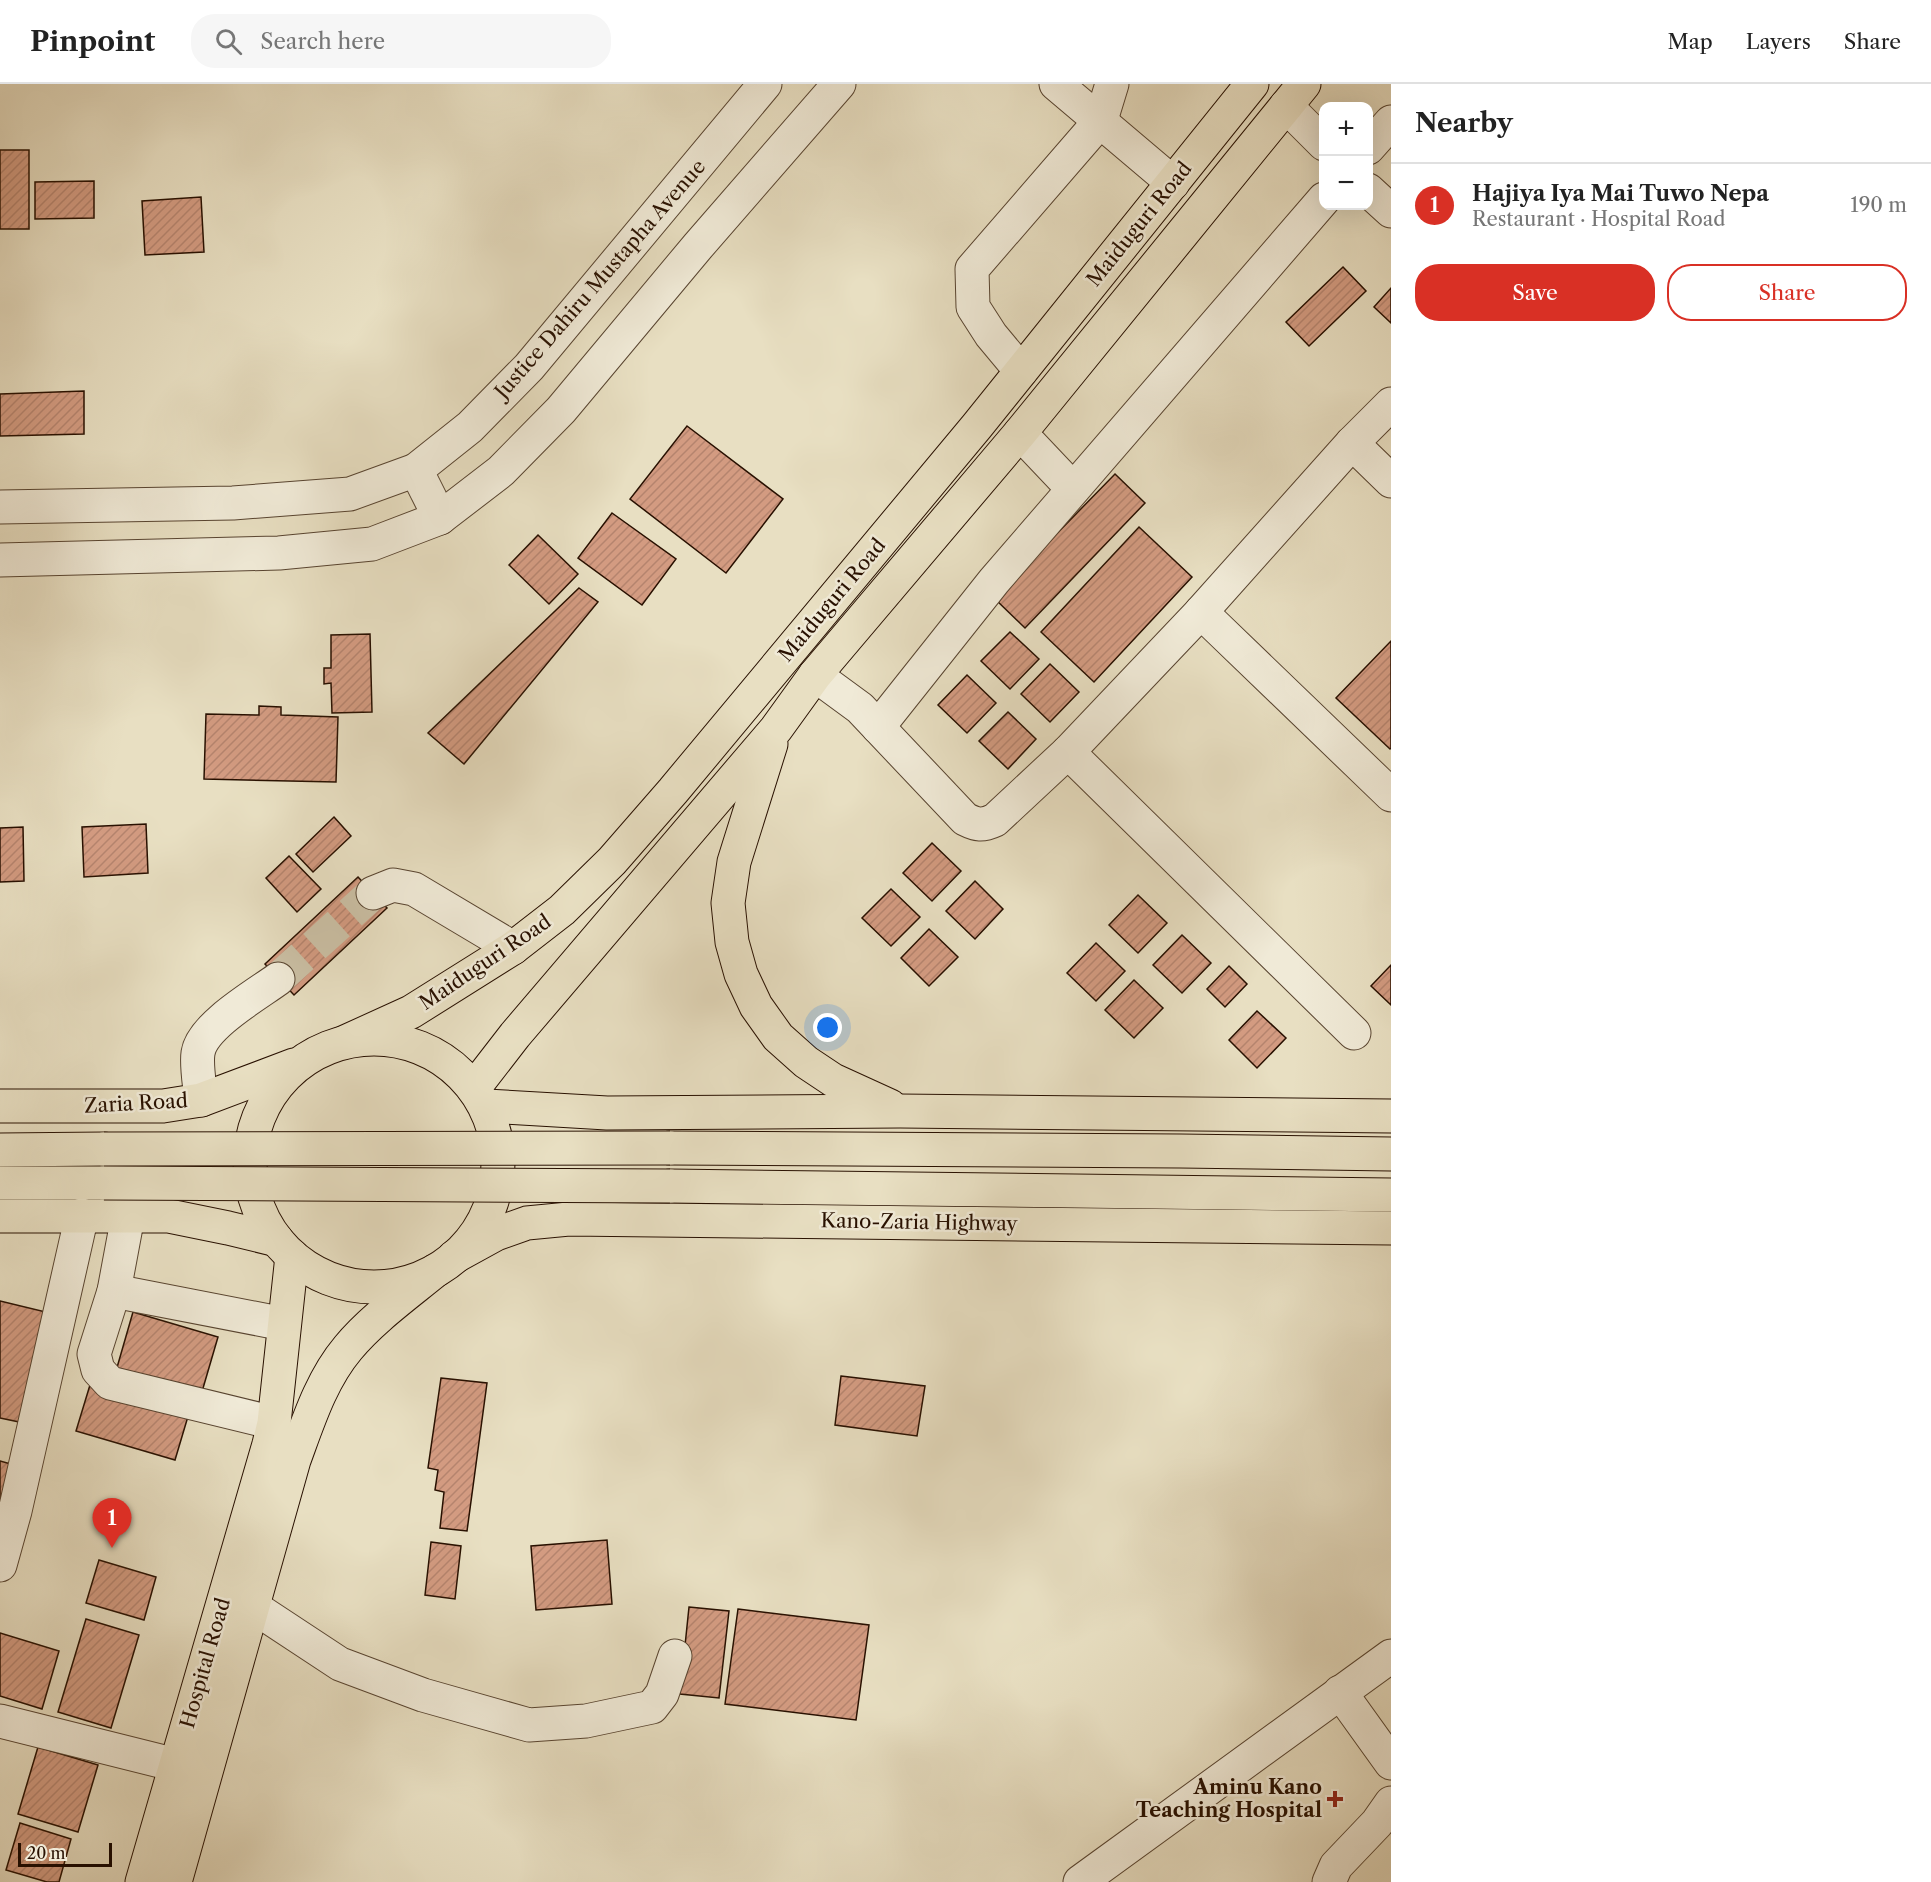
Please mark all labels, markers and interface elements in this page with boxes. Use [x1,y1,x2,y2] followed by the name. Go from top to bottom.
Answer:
[191,14,611,68] search box
[30,24,155,58] text: Pinpoint
[212,25,245,58] icon: search
[260,28,385,55] text: Search here
[1668,29,1713,54] text: Map
[1746,29,1811,54] text: Layers
[1844,29,1901,54] text: Share
[1319,102,1373,210] map controls
[1319,102,1373,156] button: +
[1415,107,1513,139] text: Nearby
[488,155,710,406] street label: Justice Dahiru Mustapha Avenue
[1319,156,1373,210] button: −
[1081,157,1197,291] street label: Maiduguri Road
[1472,180,1769,207] text: Hajiya Iya Mai Tuwo Nepa
[1430,193,1439,217] text: 1
[1850,193,1907,217] text: 190 m
[1472,207,1725,231] text: Restaurant · Hospital Road
[1415,264,1655,321] button: Save
[1667,264,1907,321] button: Share
[774,534,890,666] street label: Maiduguri Road
[415,909,555,1015] street label: Maiduguri Road
[813,1013,842,1042] your location
[84,1088,188,1118] street label: Zaria Road
[820,1208,1019,1236] street label: Kano-Zaria Highway
[92,1498,132,1548] pin: 1
[175,1595,235,1731] street label: Hospital Road
[1136,1775,1322,1822] place label: Aminu Kano Teaching Hospital
[1326,1790,1344,1808] marker: Aminu Kano Teaching Hospital
[18,1840,112,1868] scale bar
[27,1843,66,1863] text: 20 m

